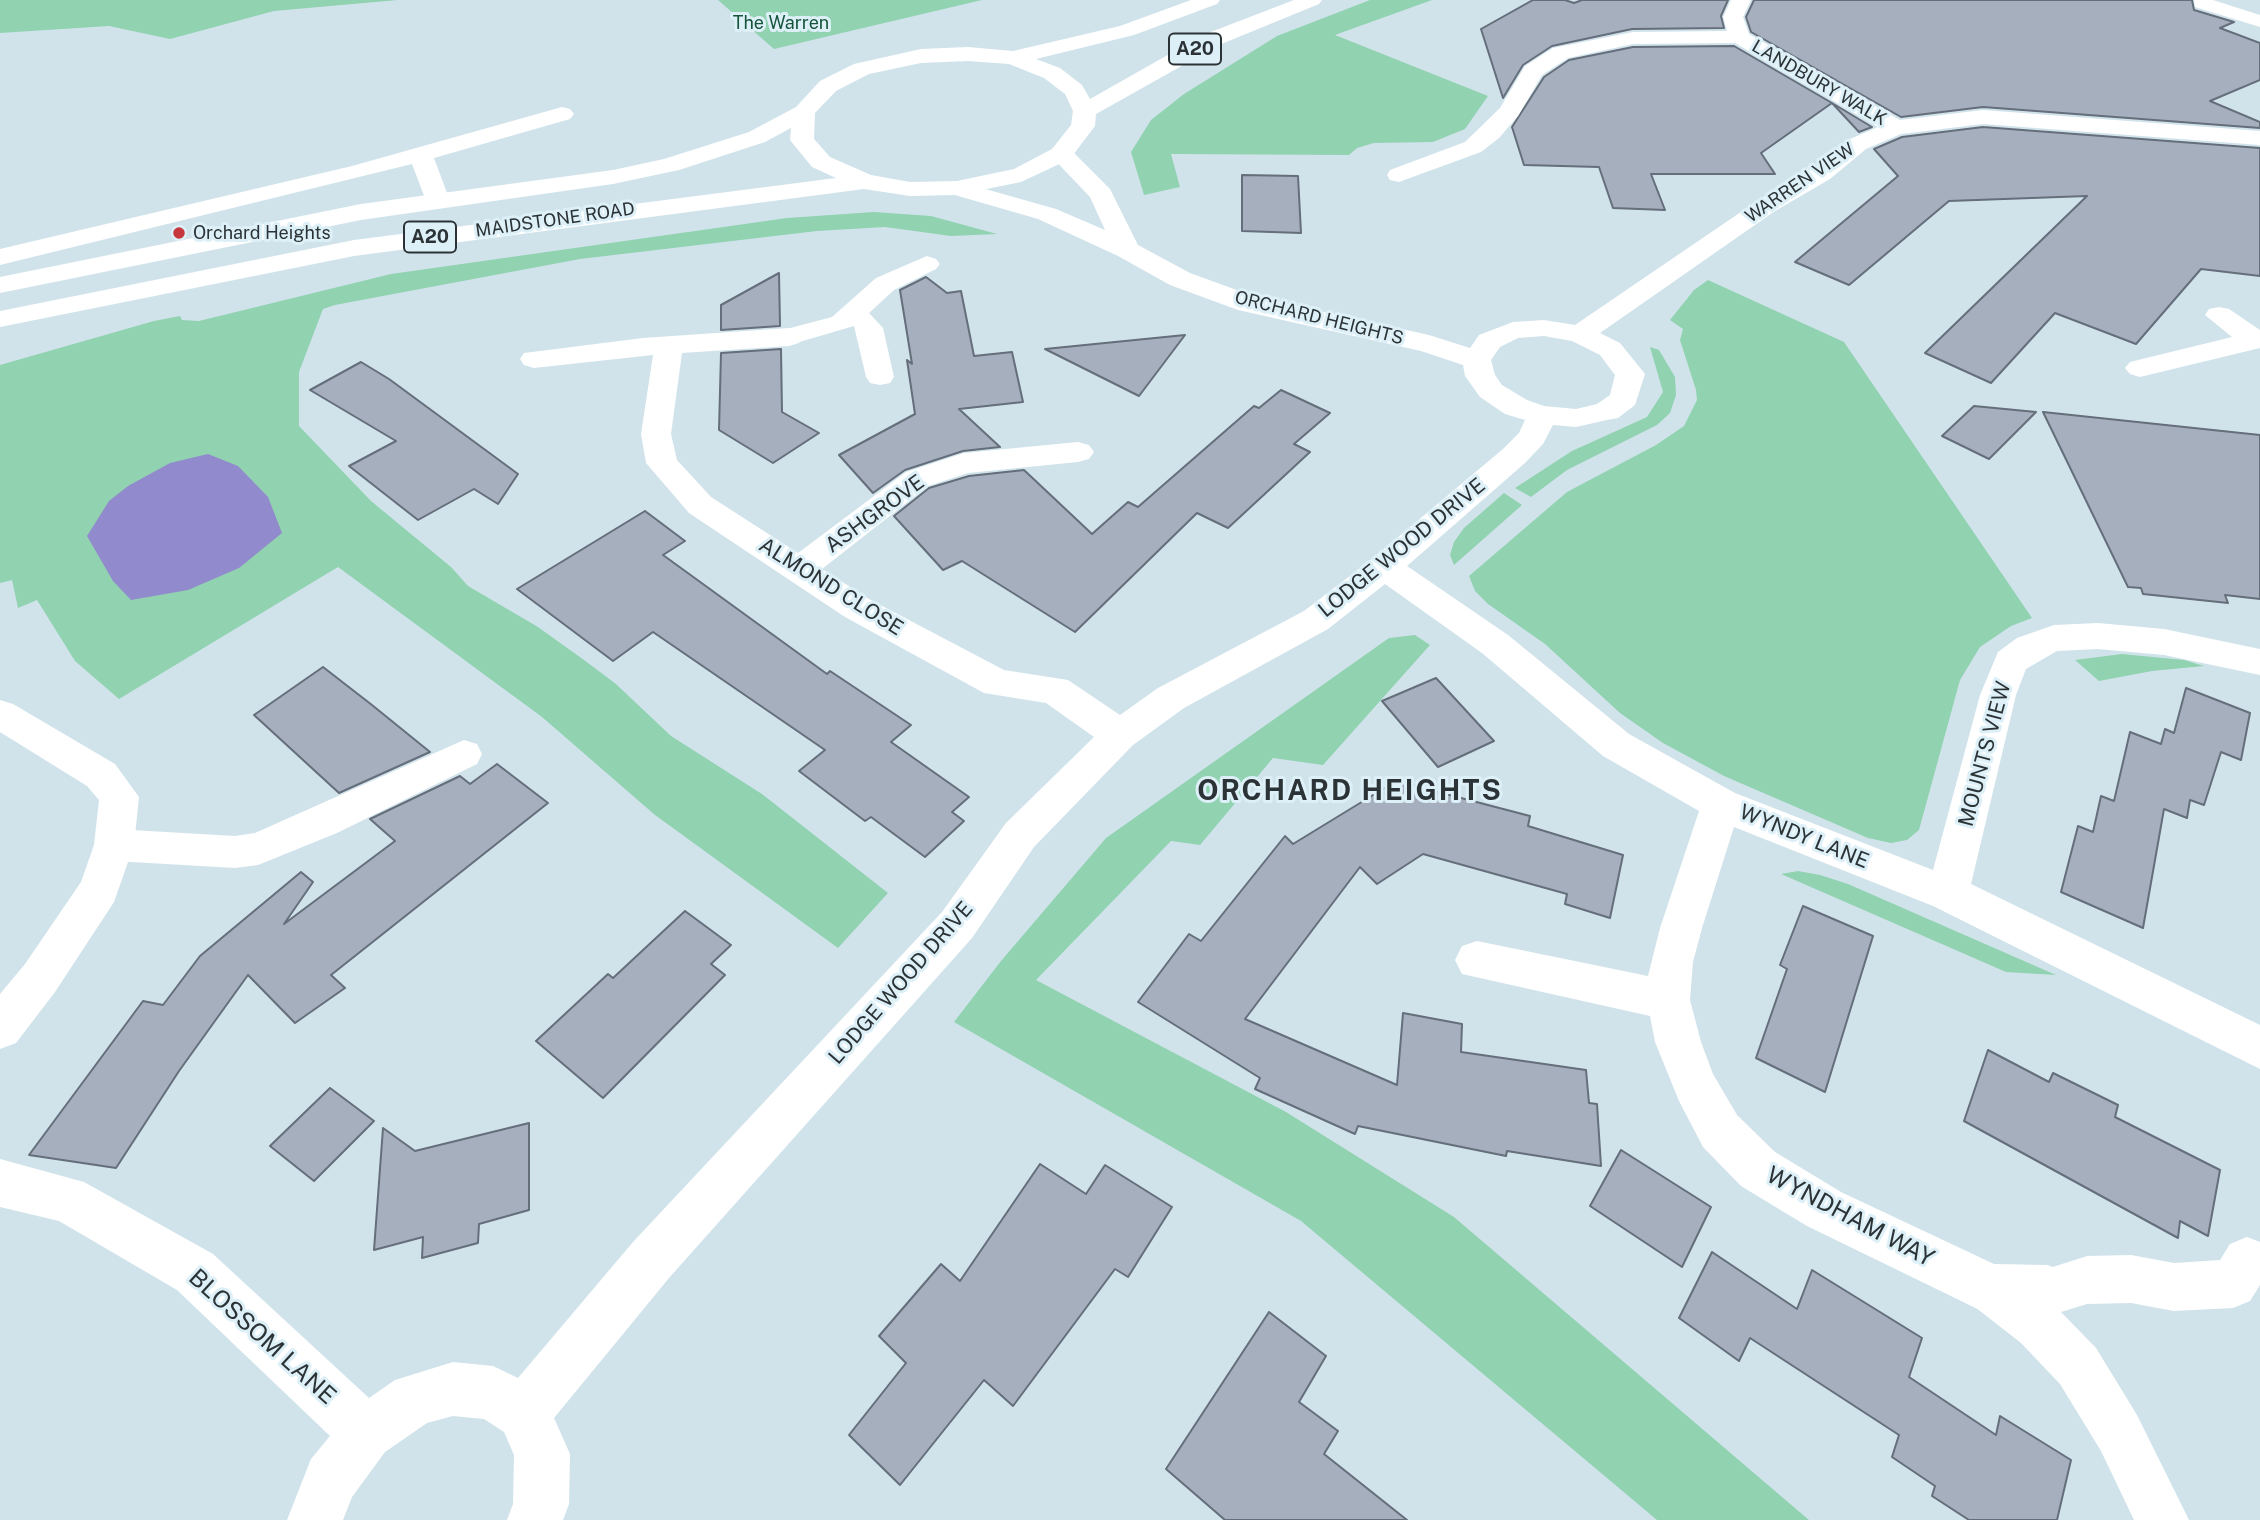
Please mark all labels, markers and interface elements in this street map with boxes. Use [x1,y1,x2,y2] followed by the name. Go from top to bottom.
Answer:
[733,12,829,34] park label: The Warren
[1169,34,1221,64] road number: A20
[1748,36,1890,130] street label: LANDBURY WALK
[1741,139,1859,227] street label: WARREN VIEW
[474,198,636,242] street label: MAIDSTONE ROAD
[404,221,456,252] road number: A20
[193,222,331,244] place label: Orchard Heights
[171,225,187,241] marker: Orchard Heights
[1232,287,1406,349] street label: ORCHARD HEIGHTS
[821,470,929,558] street label: ASHGROVE
[1314,473,1490,623] street label: LODGE WOOD DRIVE
[754,533,908,641] street label: ALMOND CLOSE
[1954,679,2016,829] street label: MOUNTS VIEW
[1199,774,1501,808] district label: ORCHARD HEIGHTS
[1736,800,1872,874] street label: WYNDY LANE
[824,897,978,1069] street label: LODGE WOOD DRIVE
[1761,1161,1939,1273] street label: WYNDHAM WAY
[182,1263,342,1411] street label: BLOSSOM LANE

